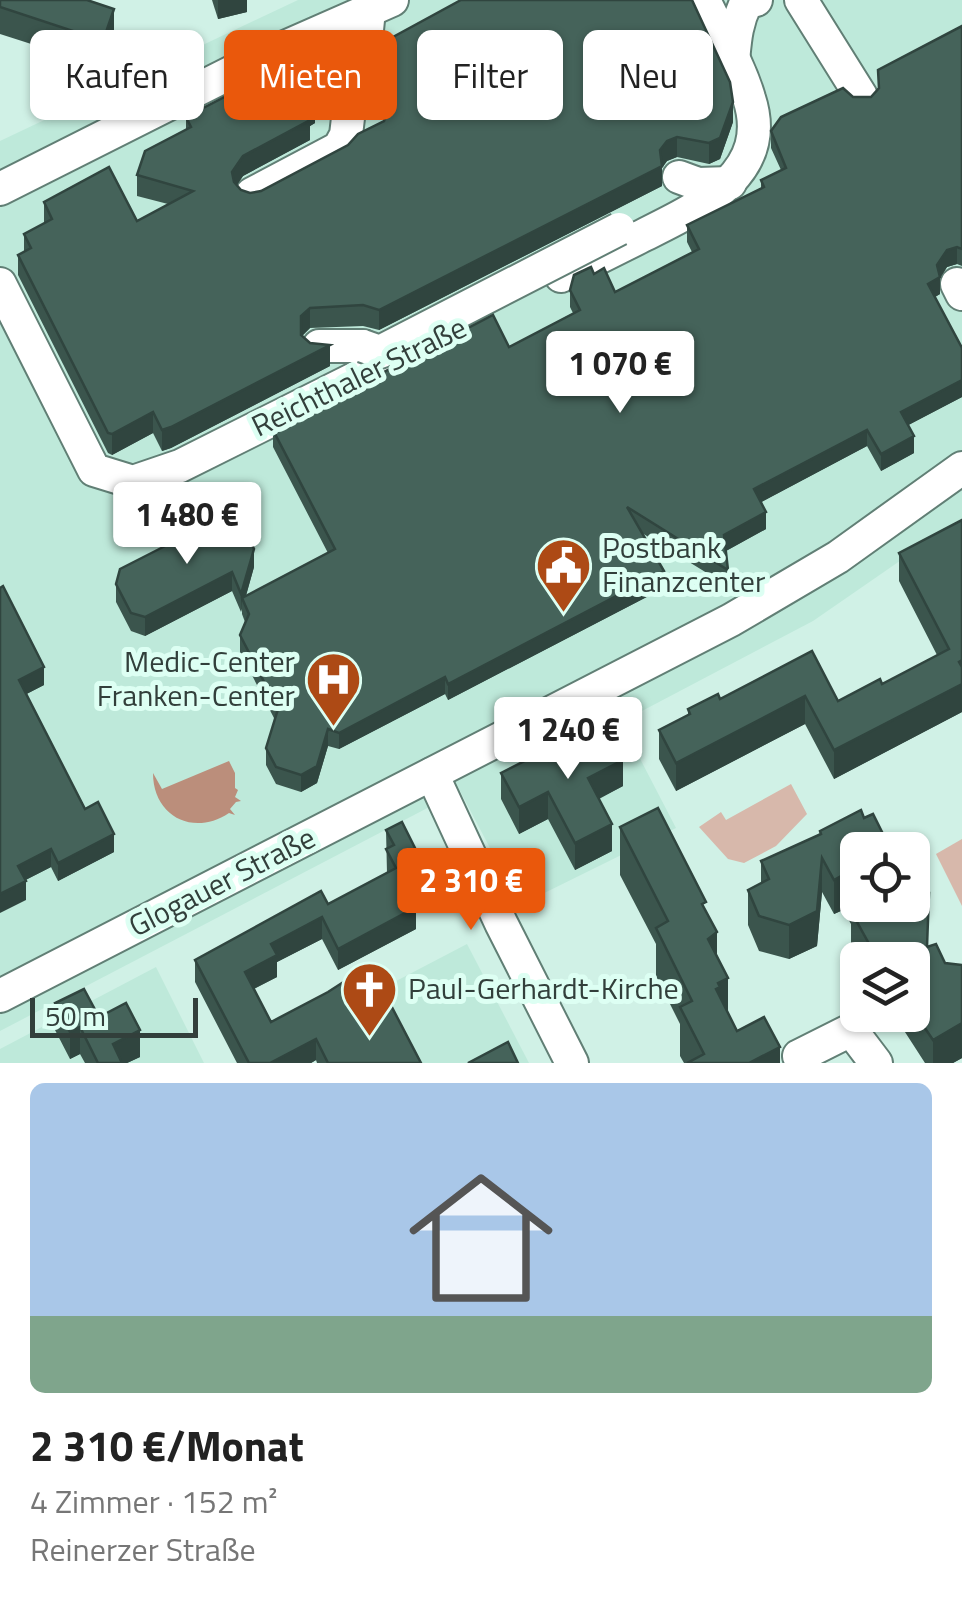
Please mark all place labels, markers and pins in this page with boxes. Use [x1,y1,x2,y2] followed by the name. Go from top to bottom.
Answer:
[528,331,712,416] pin: 1 070 €
[95,482,279,567] pin: 1 480 €
[602,524,765,604] place label: Postbank Finanzcenter
[533,535,593,614] public building icon: Postbank Finanzcenter
[97,638,295,718] place label: Medic-Center Franken-Center
[304,649,364,728] hospital icon: Medic-Center Franken-Center
[476,697,660,782] pin: 1 240 €
[379,848,563,933] pin: 2 310 €
[339,959,399,1038] church icon: Paul-Gerhardt-Kirche
[408,965,679,1011] place label: Paul-Gerhardt-Kirche

